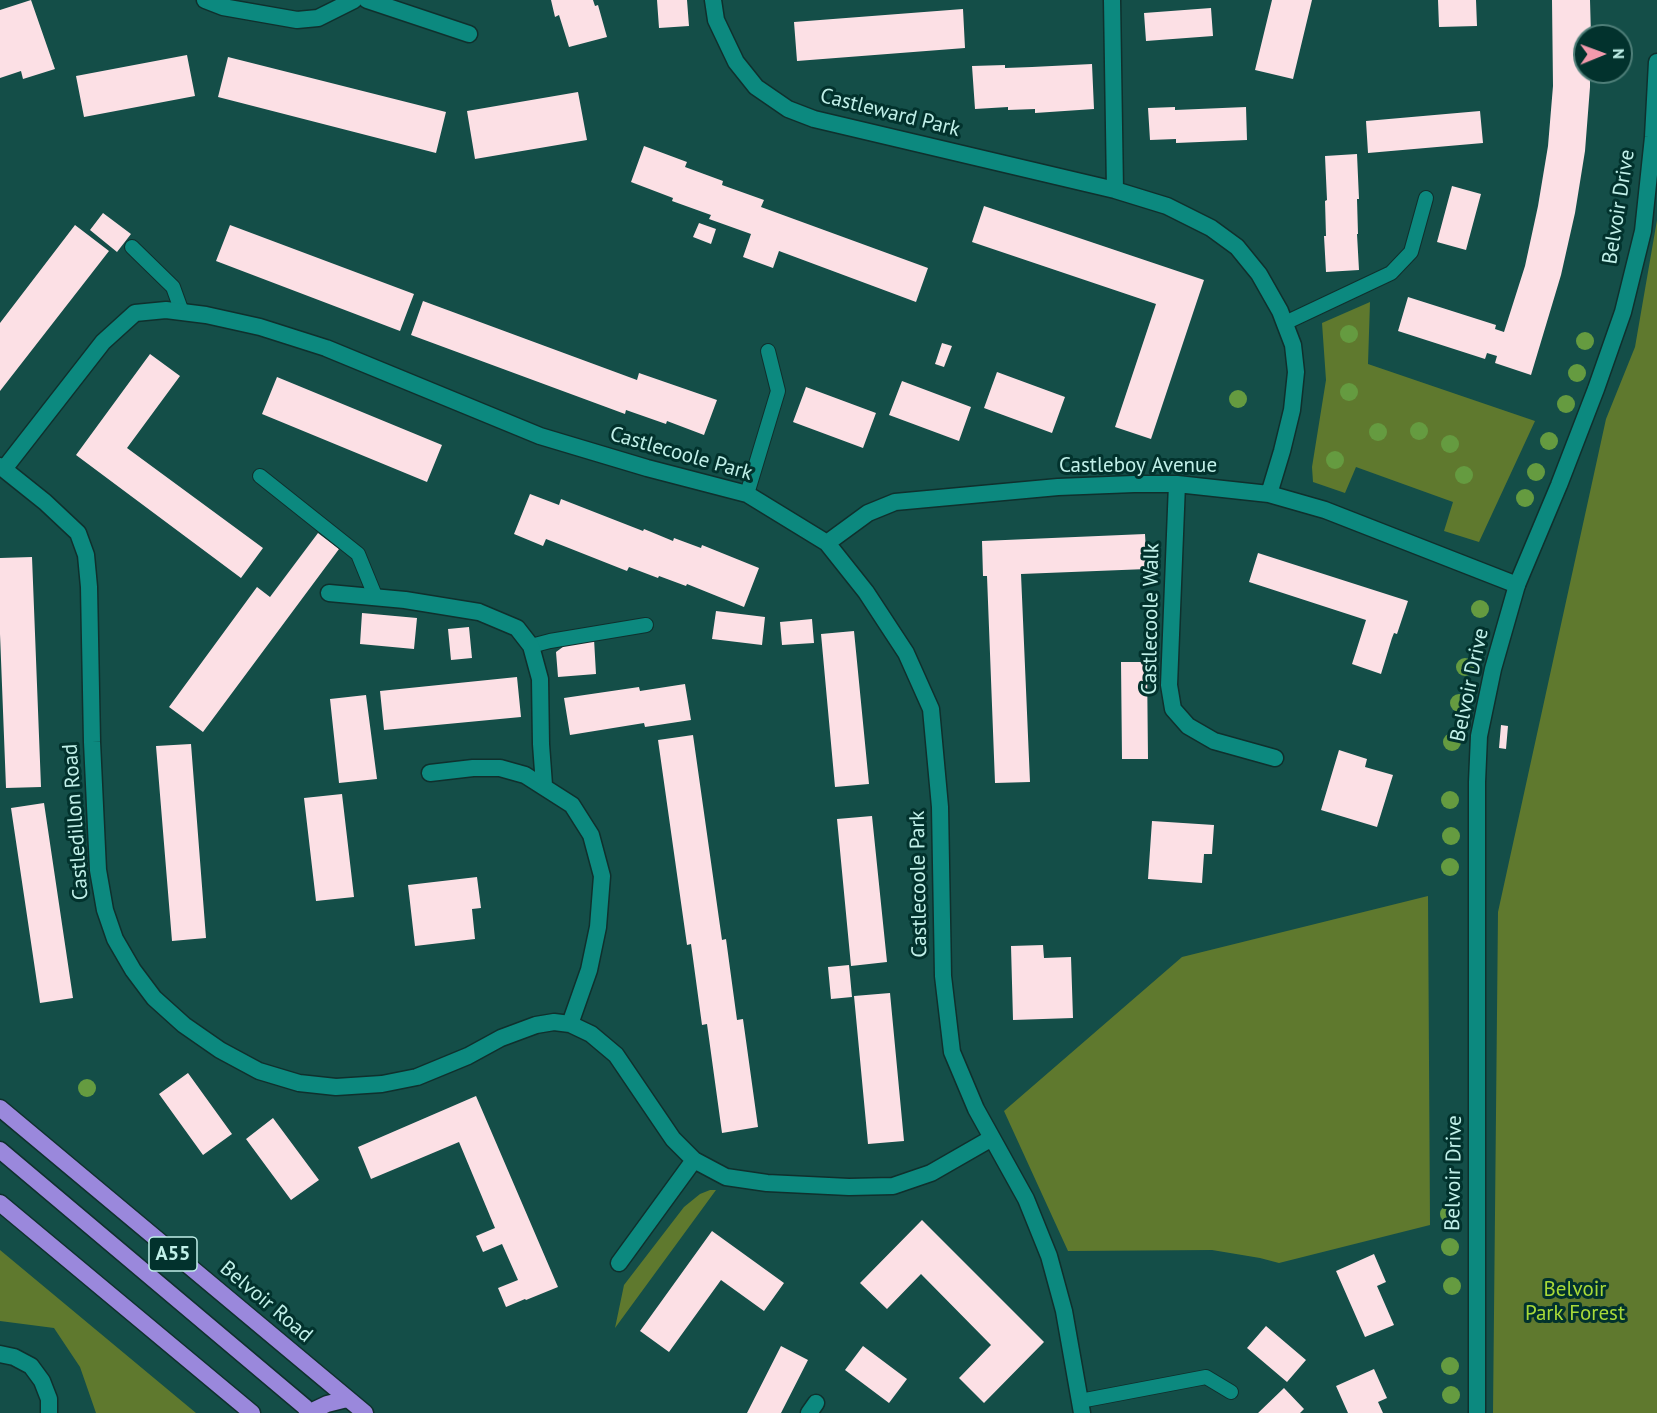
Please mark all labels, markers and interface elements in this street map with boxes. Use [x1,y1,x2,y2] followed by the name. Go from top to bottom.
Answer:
[1573,24,1633,84] north arrow
[1609,48,1629,59] text: N
[818,83,962,143] street label: Castleward Park
[1598,148,1640,266] street label: Belvoir Drive
[607,422,755,486] street label: Castlecoole Park
[1059,453,1217,479] street label: Castleboy Avenue
[1137,543,1165,695] street label: Castlecoole Walk
[1446,626,1494,744] street label: Belvoir Drive
[58,743,94,901] street label: Castledillon Road
[905,810,933,958] street label: Castlecoole Park
[1440,1115,1468,1231] street label: Belvoir Drive
[149,1237,197,1271] road number: A55
[215,1256,317,1348] street label: Belvoir Road
[1525,1277,1625,1327] park label: Belvoir Park Forest

